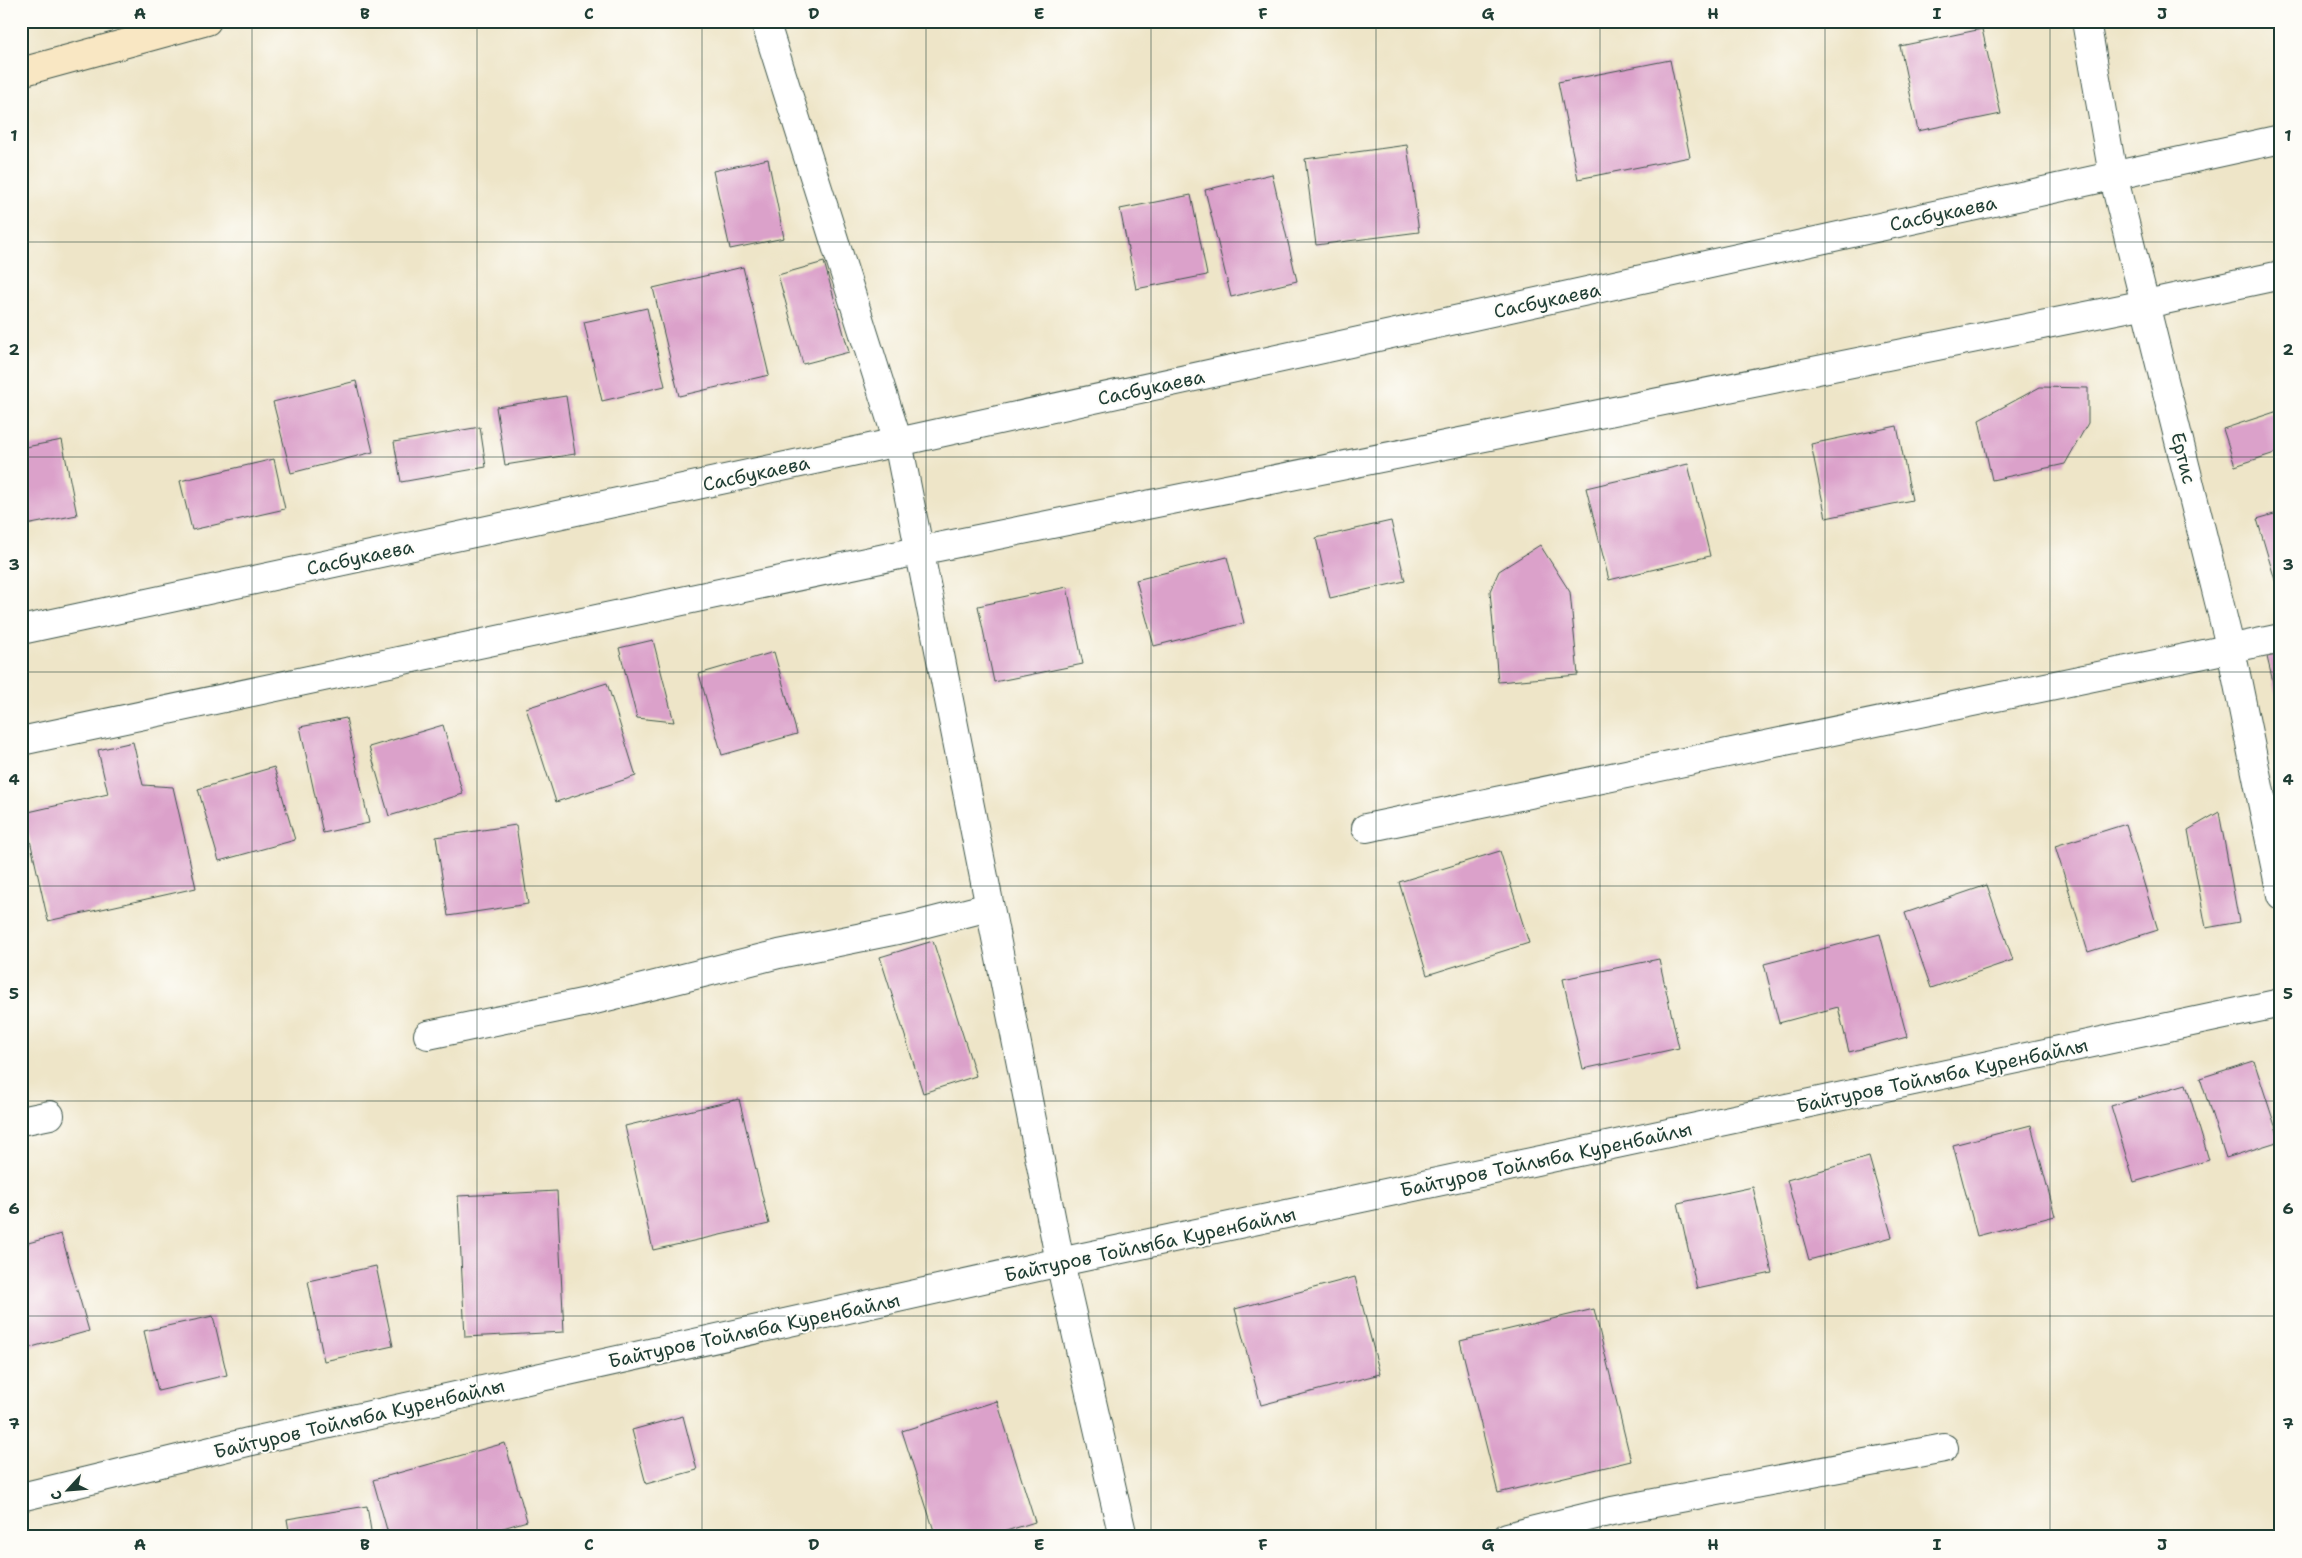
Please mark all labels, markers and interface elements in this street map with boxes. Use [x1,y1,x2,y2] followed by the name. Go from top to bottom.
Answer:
[134,3,146,24] text: A
[360,3,370,24] text: B
[584,3,594,24] text: C
[808,3,820,24] text: D
[1034,3,1044,24] text: E
[1258,3,1268,24] text: F
[1482,3,1495,24] text: G
[1707,3,1719,24] text: H
[1933,3,1942,24] text: I
[2157,3,2167,24] text: J
[10,125,18,146] text: 1
[2284,125,2292,146] text: 1
[1887,190,1999,237] street label: Сасбукаева
[1491,277,1603,324] street label: Сасбукаева
[8,339,20,360] text: 2
[2282,339,2294,360] text: 2
[1095,364,1207,411] street label: Сасбукаева
[2165,430,2202,487] street label: Ертис
[700,450,812,497] street label: Сасбукаева
[304,534,416,581] street label: Сасбукаева
[8,554,20,575] text: 3
[2282,554,2294,575] text: 3
[8,769,20,790] text: 4
[2282,769,2294,790] text: 4
[9,983,19,1004] text: 5
[2283,983,2293,1004] text: 5
[1794,1032,2090,1119] street label: Байтуров Тойлыба Куренбайлы
[1398,1116,1694,1203] street label: Байтуров Тойлыба Куренбайлы
[8,1198,20,1219] text: 6
[2282,1198,2294,1219] text: 6
[1002,1201,1298,1288] street label: Байтуров Тойлыба Куренбайлы
[606,1287,902,1374] street label: Байтуров Тойлыба Куренбайлы
[211,1373,507,1464] street label: Байтуров Тойлыба Куренбайлы
[8,1413,20,1434] text: 7
[2282,1413,2294,1434] text: 7
[42,1466,92,1516] north arrow
[46,1488,66,1504] text: С
[134,1534,146,1555] text: A
[360,1534,370,1555] text: B
[584,1534,594,1555] text: C
[808,1534,820,1555] text: D
[1034,1534,1044,1555] text: E
[1258,1534,1268,1555] text: F
[1482,1534,1495,1555] text: G
[1707,1534,1719,1555] text: H
[1933,1534,1942,1555] text: I
[2157,1534,2167,1555] text: J

